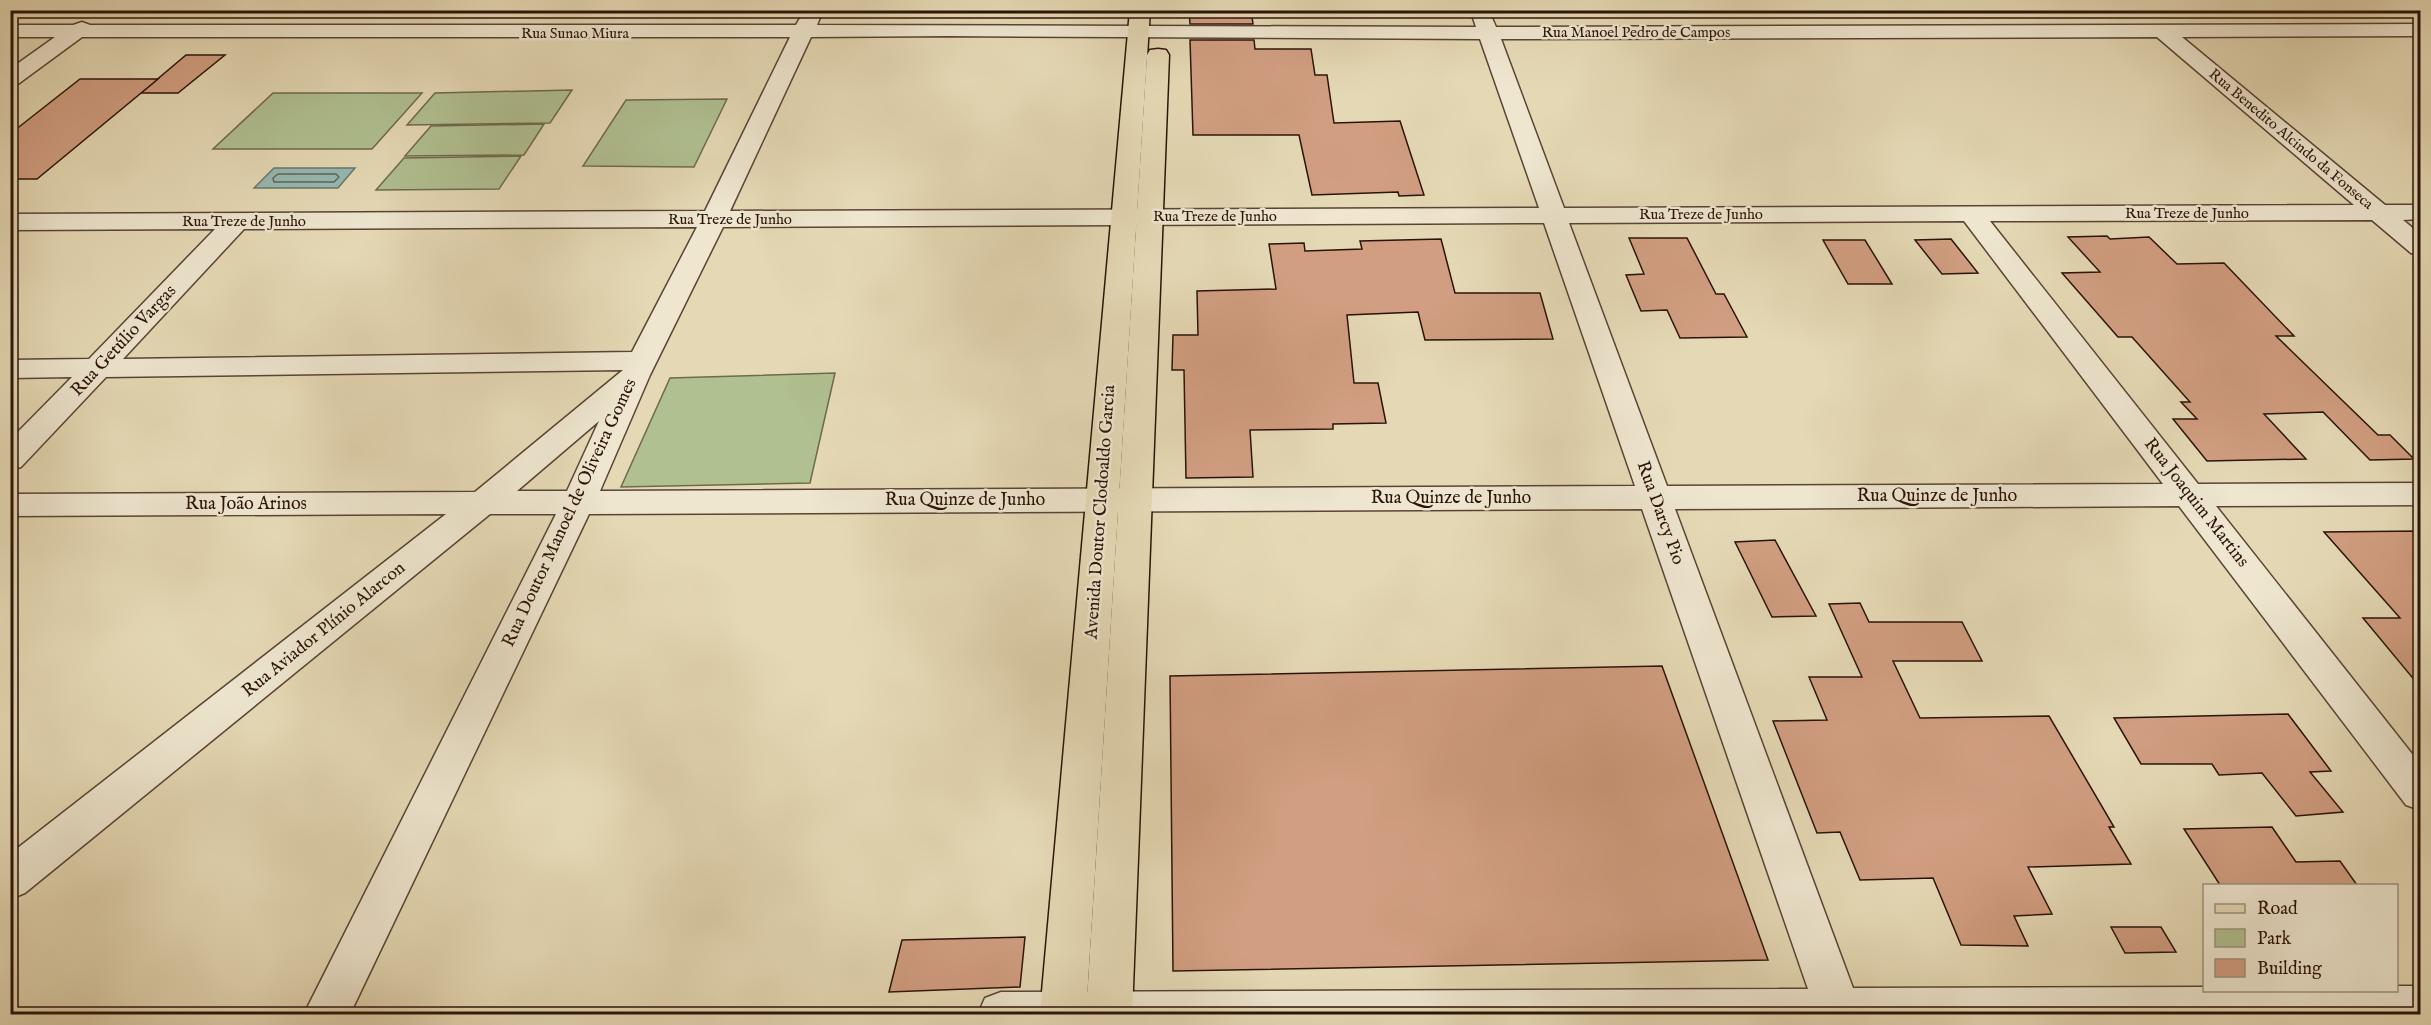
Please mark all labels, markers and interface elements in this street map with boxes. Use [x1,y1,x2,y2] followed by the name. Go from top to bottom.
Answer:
[1542,23,1730,42] street label: Rua Manoel Pedro de Campos
[521,24,629,43] street label: Rua Sunao Miura
[2205,64,2378,214] street label: Rua Benedito Alcindo da Fonseca
[2125,204,2249,223] street label: Rua Treze de Junho
[1639,205,1763,224] street label: Rua Treze de Junho
[1153,207,1277,226] street label: Rua Treze de Junho
[668,210,792,229] street label: Rua Treze de Junho
[182,212,306,231] street label: Rua Treze de Junho
[66,280,182,402] street label: Rua Getúlio Vargas
[498,375,642,651] street label: Rua Doutor Manoel de Oliveira Gomes
[1081,384,1121,641] street label: Avenida Doutor Clodoaldo Garcia
[2138,434,2254,572] street label: Rua Joaquim Martins
[1631,458,1690,568] street label: Rua Darcy Pio
[1857,485,2018,508] street label: Rua Quinze de Junho
[1371,487,1532,510] street label: Rua Quinze de Junho
[885,489,1046,512] street label: Rua Quinze de Junho
[185,493,307,516] street label: Rua João Arinos
[238,557,411,703] street label: Rua Aviador Plínio Alarcon
[2203,884,2398,992] legend
[2257,898,2298,921] text: Road
[2257,928,2292,951] text: Park
[2257,958,2322,981] text: Building

